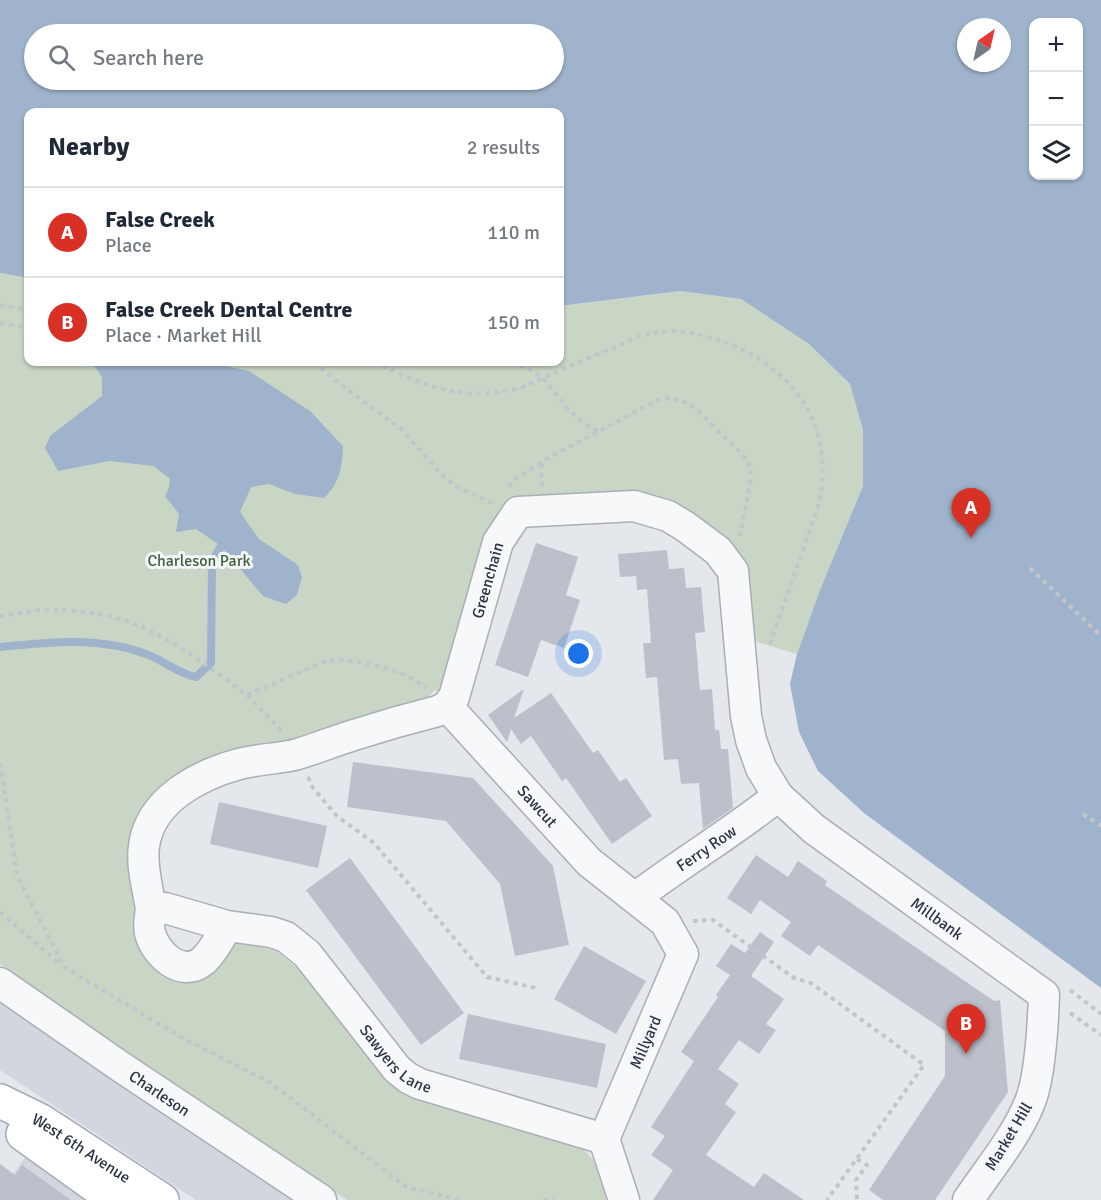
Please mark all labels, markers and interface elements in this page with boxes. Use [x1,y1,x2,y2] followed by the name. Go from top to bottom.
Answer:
[957,18,1011,72] north arrow
[1029,18,1083,180] map controls
[1029,18,1083,72] button: +
[24,24,564,90] search box
[45,41,78,74] icon: search
[93,44,204,71] text: Search here
[1029,72,1083,126] button: −
[1029,126,1083,180] button: layers
[48,131,129,163] text: Nearby
[467,135,540,160] text: 2 results
[105,206,215,233] text: False Creek
[61,220,74,245] text: A
[487,220,540,245] text: 110 m
[105,233,152,258] text: Place
[105,296,352,323] text: False Creek Dental Centre
[61,310,74,335] text: B
[487,310,540,335] text: 150 m
[105,323,262,348] text: Place · Market Hill
[952,488,990,538] pin: A
[468,540,508,621] street label: Greenchain
[147,551,251,571] park label: Charleson Park
[564,639,593,668] your location
[513,781,562,832] street label: Sawcut
[673,821,741,876] street label: Ferry Row
[907,893,967,944] street label: Millbank
[946,1004,986,1054] pin: B
[626,1013,666,1072] street label: Millyard
[355,1021,434,1098] street label: Sawyers Lane
[125,1066,194,1121] street label: Charleson
[981,1098,1037,1174] street label: Market Hill
[29,1109,134,1188] street label: West 6th Avenue

